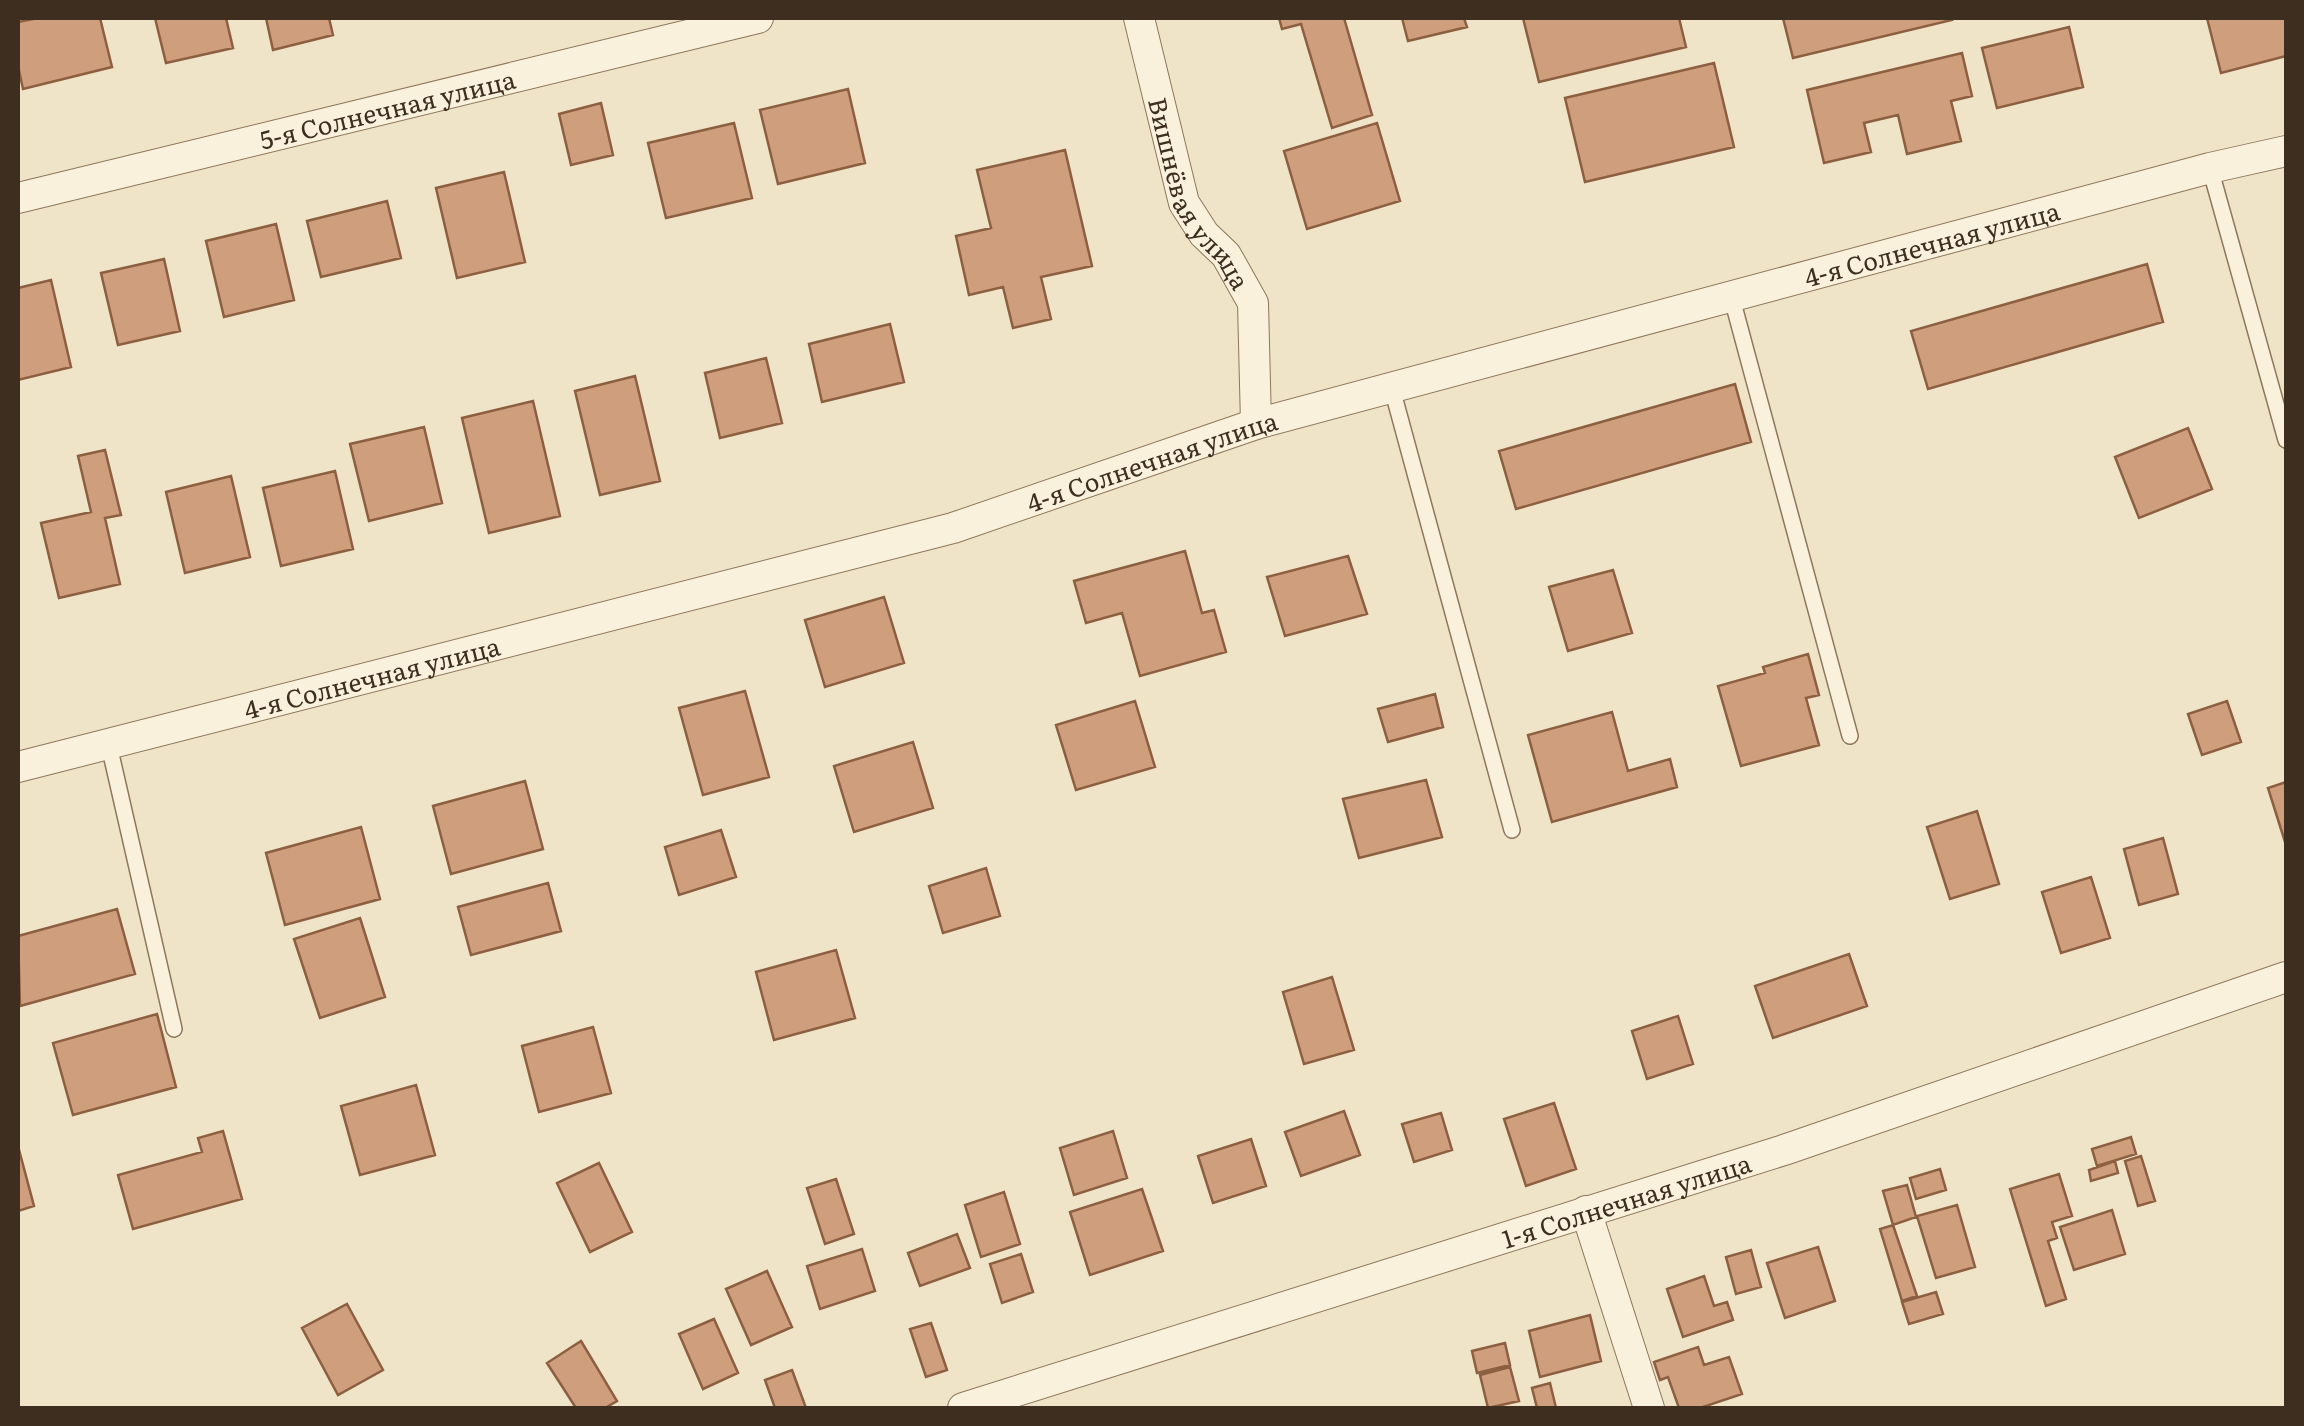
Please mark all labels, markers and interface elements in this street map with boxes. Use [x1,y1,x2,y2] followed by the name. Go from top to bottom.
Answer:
[256,59,519,157] street label: 5-я Солнечная улица
[1140,93,1260,296] street label: Вишнёвая улица
[1800,191,2064,295] street label: 4-я Солнечная улица
[1021,401,1282,520] street label: 4-я Солнечная улица
[240,626,504,727] street label: 4-я Солнечная улица
[1497,1143,1756,1256] street label: 1-я Солнечная улица

